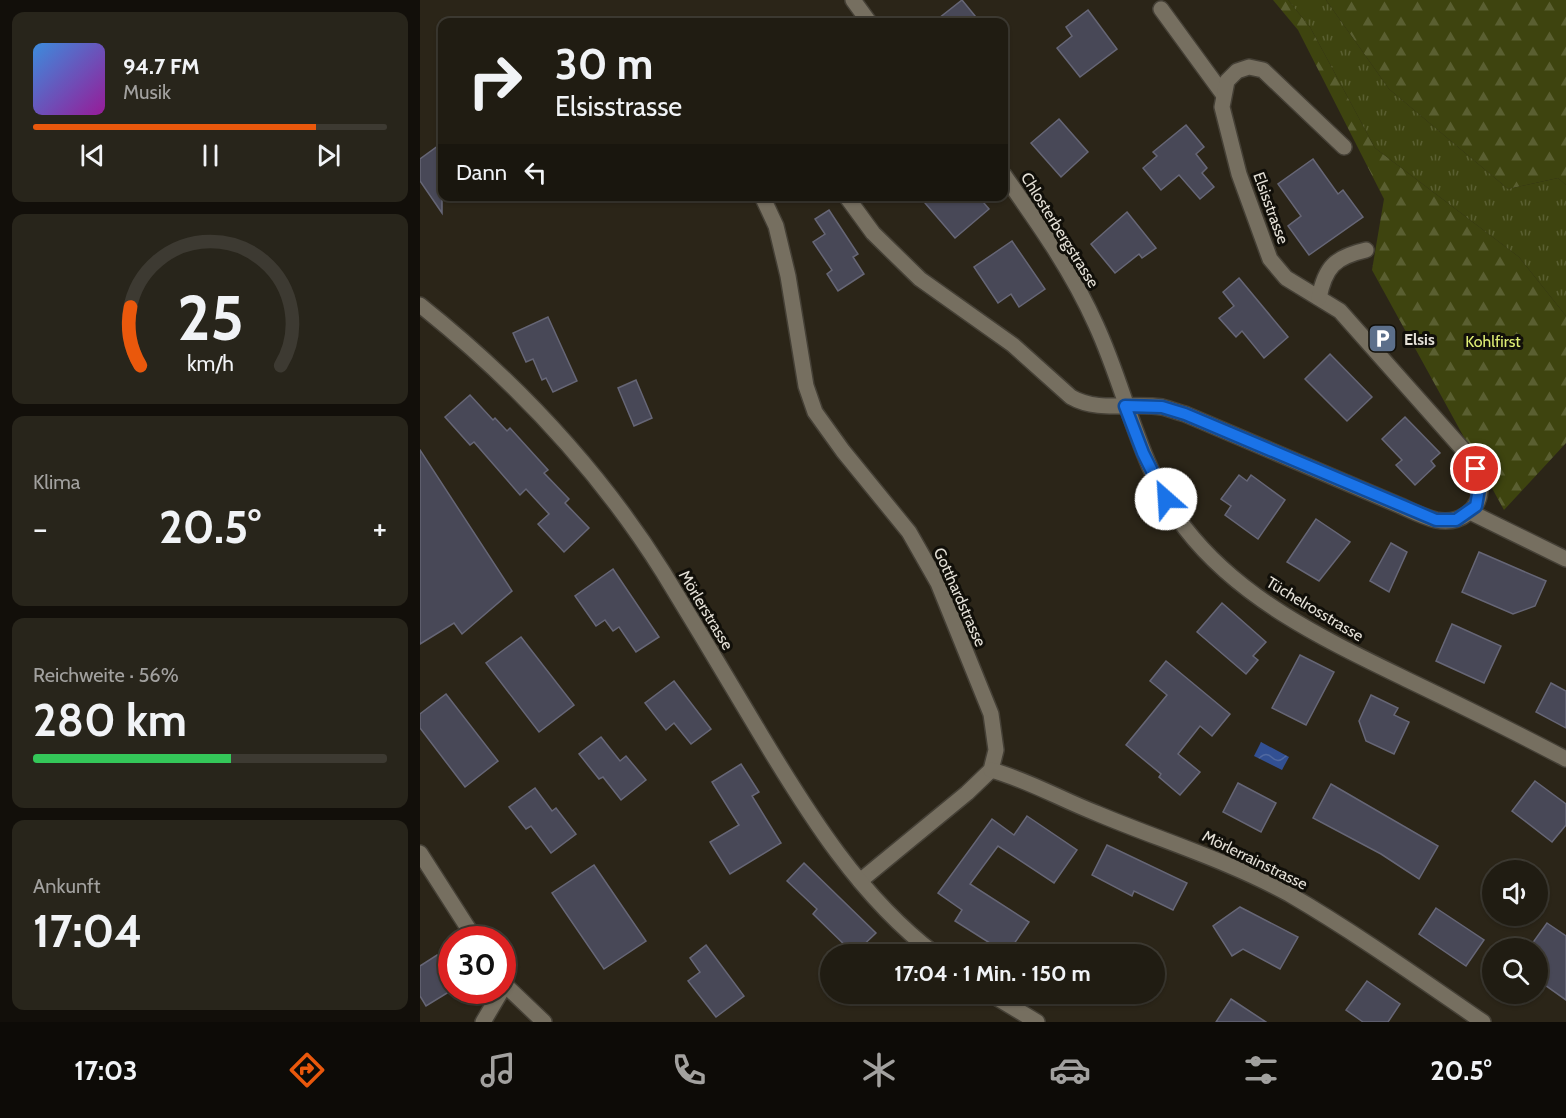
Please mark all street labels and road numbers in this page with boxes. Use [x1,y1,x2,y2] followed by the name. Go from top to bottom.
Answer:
[1017,169,1103,291] street label: Chlosterbergstrasse
[1249,169,1293,247] street label: Elsisstrasse
[930,545,990,649] street label: Gotthardstrasse
[675,567,737,653] street label: Mörlerstrasse
[1263,573,1367,645] street label: Tüchelrosstrasse
[1199,826,1311,894] street label: Mörlerrainstrasse

